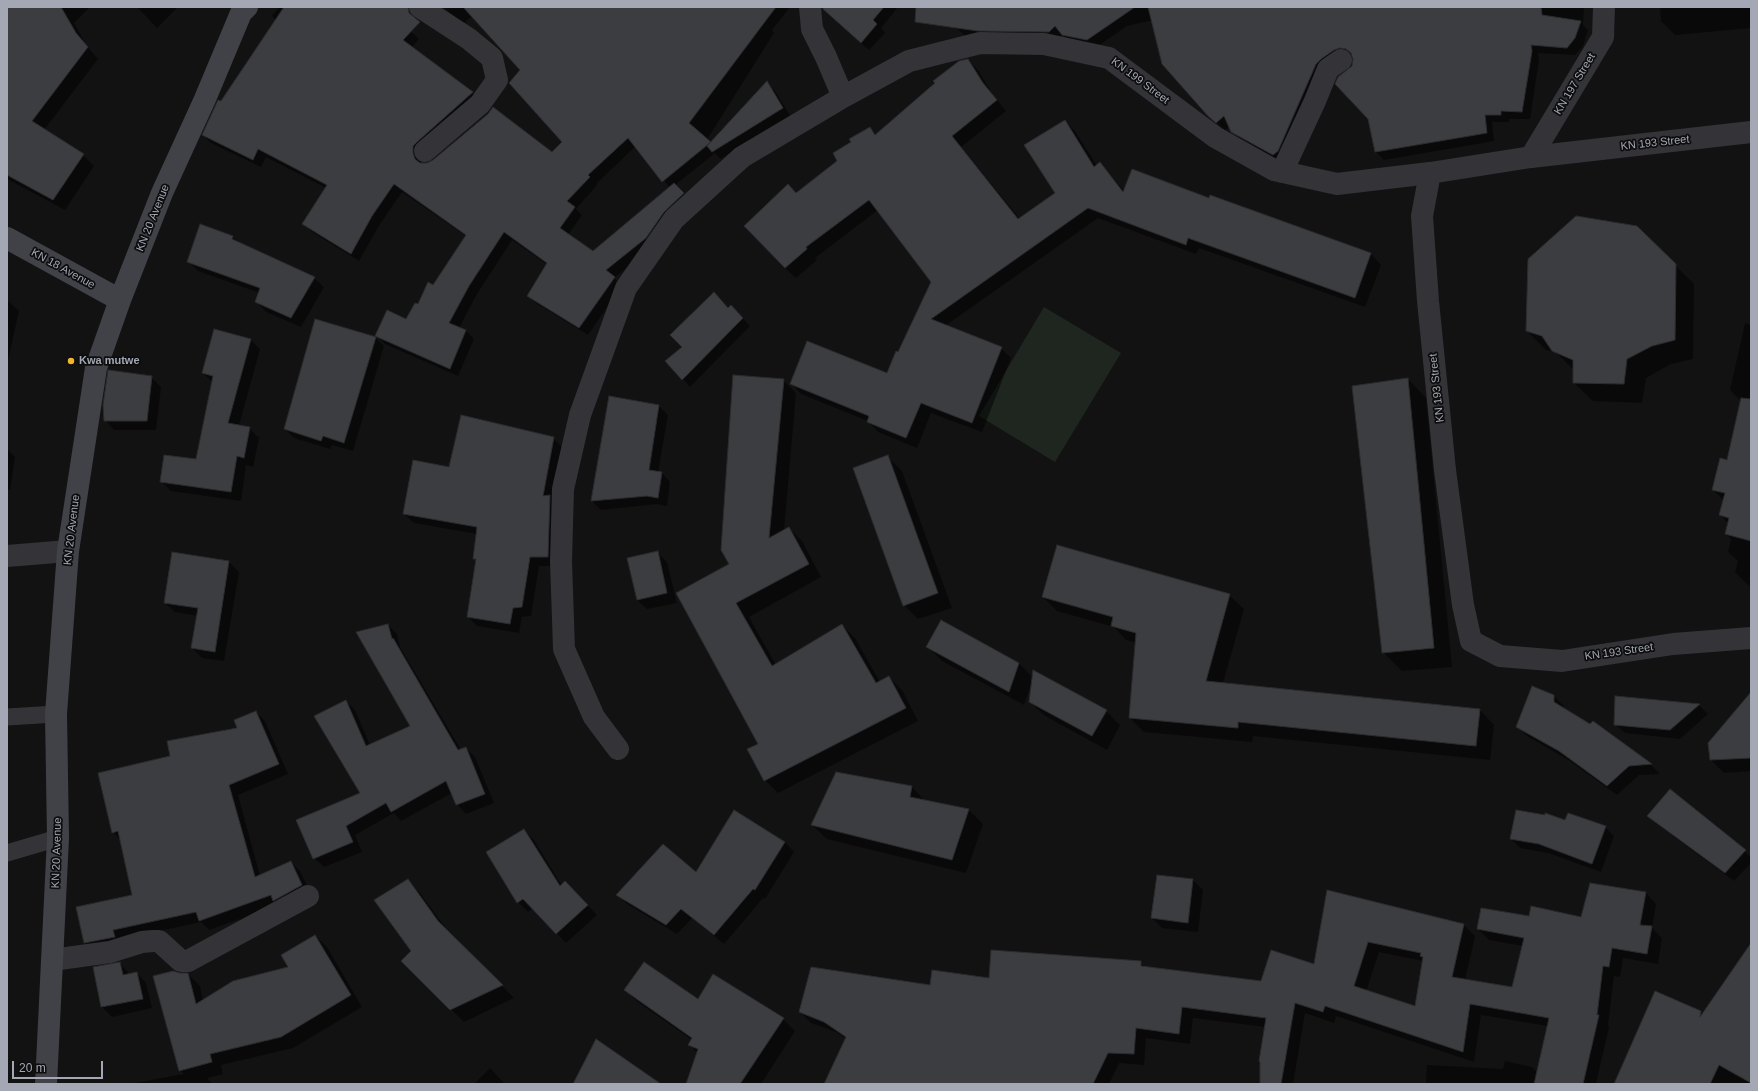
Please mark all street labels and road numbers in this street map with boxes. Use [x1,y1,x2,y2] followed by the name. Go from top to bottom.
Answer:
[1552,51,1598,117] street label: KN 197 Street
[1108,55,1172,107] street label: KN 199 Street
[1620,133,1690,153] street label: KN 193 Street
[134,183,172,253] street label: KN 20 Avenue
[29,246,97,292] street label: KN 18 Avenue
[1427,353,1447,423] street label: KN 193 Street
[61,494,83,566] street label: KN 20 Avenue
[1584,641,1654,663] street label: KN 193 Street
[49,817,65,889] street label: KN 20 Avenue

